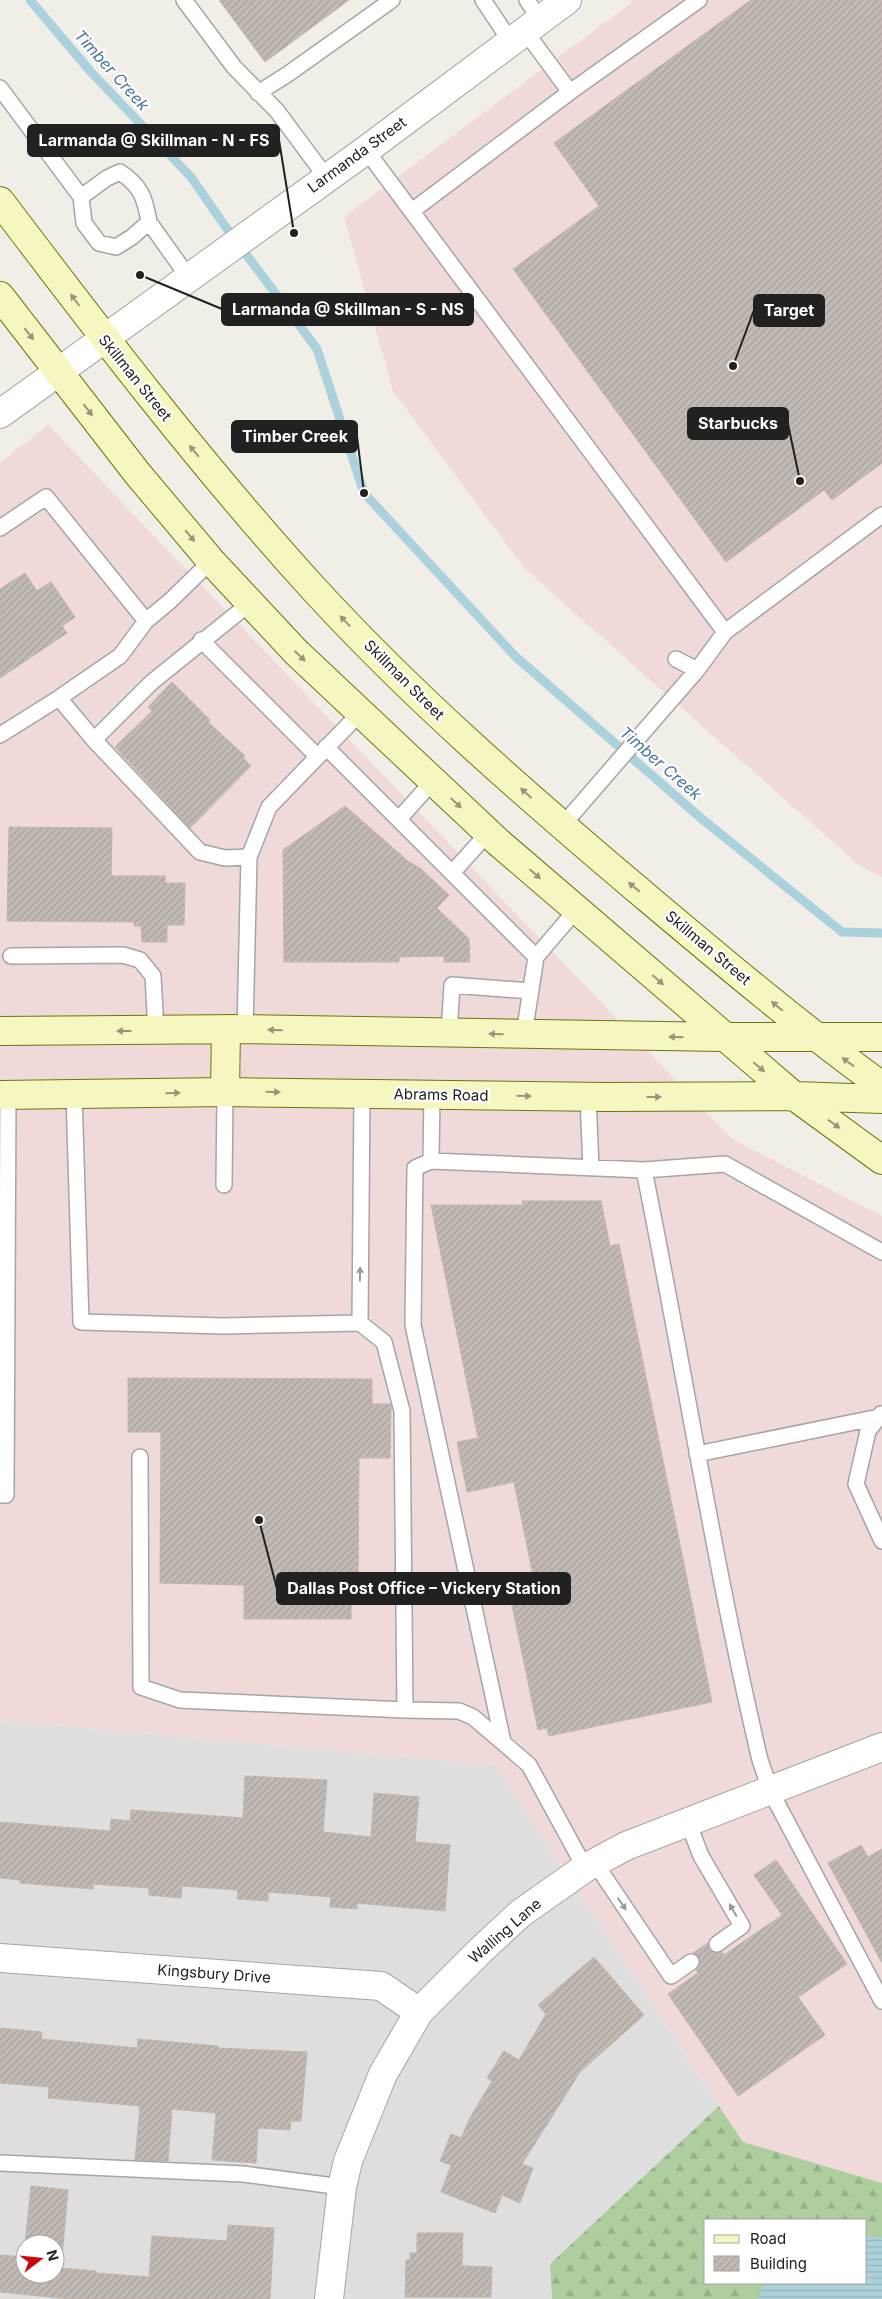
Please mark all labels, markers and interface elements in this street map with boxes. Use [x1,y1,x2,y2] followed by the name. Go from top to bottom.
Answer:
[70,25,154,115] water label: Timber Creek
[304,112,410,197] street label: Larmanda Street
[28,125,279,156] callout: Larmanda @ Skillman - N - FS
[39,130,269,150] text: Larmanda @ Skillman - N - FS
[69,294,80,307] one-way arrow
[222,294,473,325] callout: Larmanda @ Skillman - S - NS
[754,295,824,326] callout: Target
[232,299,464,319] text: Larmanda @ Skillman - S - NS
[764,300,814,320] text: Target
[24,327,34,341] one-way arrow
[95,331,176,425] street label: Skillman Street
[82,403,93,416] one-way arrow
[688,408,788,439] callout: Starbucks
[698,413,778,433] text: Starbucks
[232,421,357,452] callout: Timber Creek
[242,426,349,446] text: Timber Creek
[189,444,200,457] one-way arrow
[184,530,195,542] one-way arrow
[339,615,351,627] one-way arrow
[360,636,449,724] street label: Skillman Street
[293,650,305,662] one-way arrow
[616,722,706,804] water label: Timber Creek
[520,787,532,799] one-way arrow
[450,797,462,809] one-way arrow
[528,868,540,880] one-way arrow
[629,881,641,893] one-way arrow
[662,906,755,989] street label: Skillman Street
[652,974,664,985] one-way arrow
[771,1001,784,1012] one-way arrow
[266,1026,282,1034] one-way arrow
[116,1027,132,1035] one-way arrow
[487,1029,503,1037] one-way arrow
[667,1032,683,1040] one-way arrow
[841,1057,855,1067] one-way arrow
[753,1061,766,1072] one-way arrow
[393,1084,489,1105] street label: Abrams Road
[165,1089,181,1097] one-way arrow
[266,1089,282,1097] one-way arrow
[516,1092,532,1100] one-way arrow
[647,1093,663,1101] one-way arrow
[827,1119,840,1130] one-way arrow
[356,1266,364,1282] one-way arrow
[277,1573,570,1604] callout: Dallas Post Office – Vickery Station
[287,1578,561,1598] text: Dallas Post Office – Vickery Station
[464,1894,545,1967] street label: Walling Lane
[617,1897,627,1910] one-way arrow
[729,1904,738,1917] one-way arrow
[157,1960,271,1987] street label: Kingsbury Drive
[704,2219,867,2284] legend
[750,2229,786,2248] text: Road
[15,2234,65,2284] north arrow
[43,2248,63,2263] text: N
[750,2254,807,2273] text: Building

